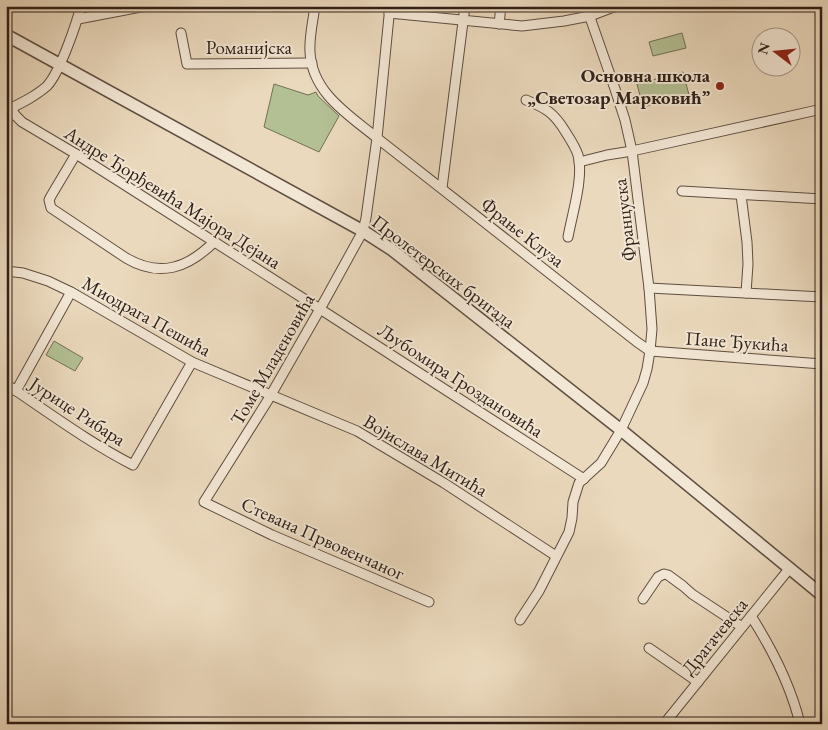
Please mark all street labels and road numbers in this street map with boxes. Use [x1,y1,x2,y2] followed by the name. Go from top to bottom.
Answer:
[206,35,293,60] street label: Романијска
[59,120,286,275] street label: Андре Ђорђевића Мајора Дејана
[607,177,642,263] street label: Француска
[476,192,570,273] street label: Фрање Клуза
[367,209,521,334] street label: Пролетерских бригада
[78,271,216,362] street label: Миодрага Пешића
[225,289,320,429] street label: Томе Младеновића
[373,318,549,443] street label: Љубомира Гроздановића
[685,325,790,358] street label: Пане Ђукића
[23,370,131,452] street label: Јурице Рибара
[359,408,493,503] street label: Војислава Митића
[237,491,409,586] street label: Стевана Првовенчаног
[676,592,753,680] street label: Драгачевска

